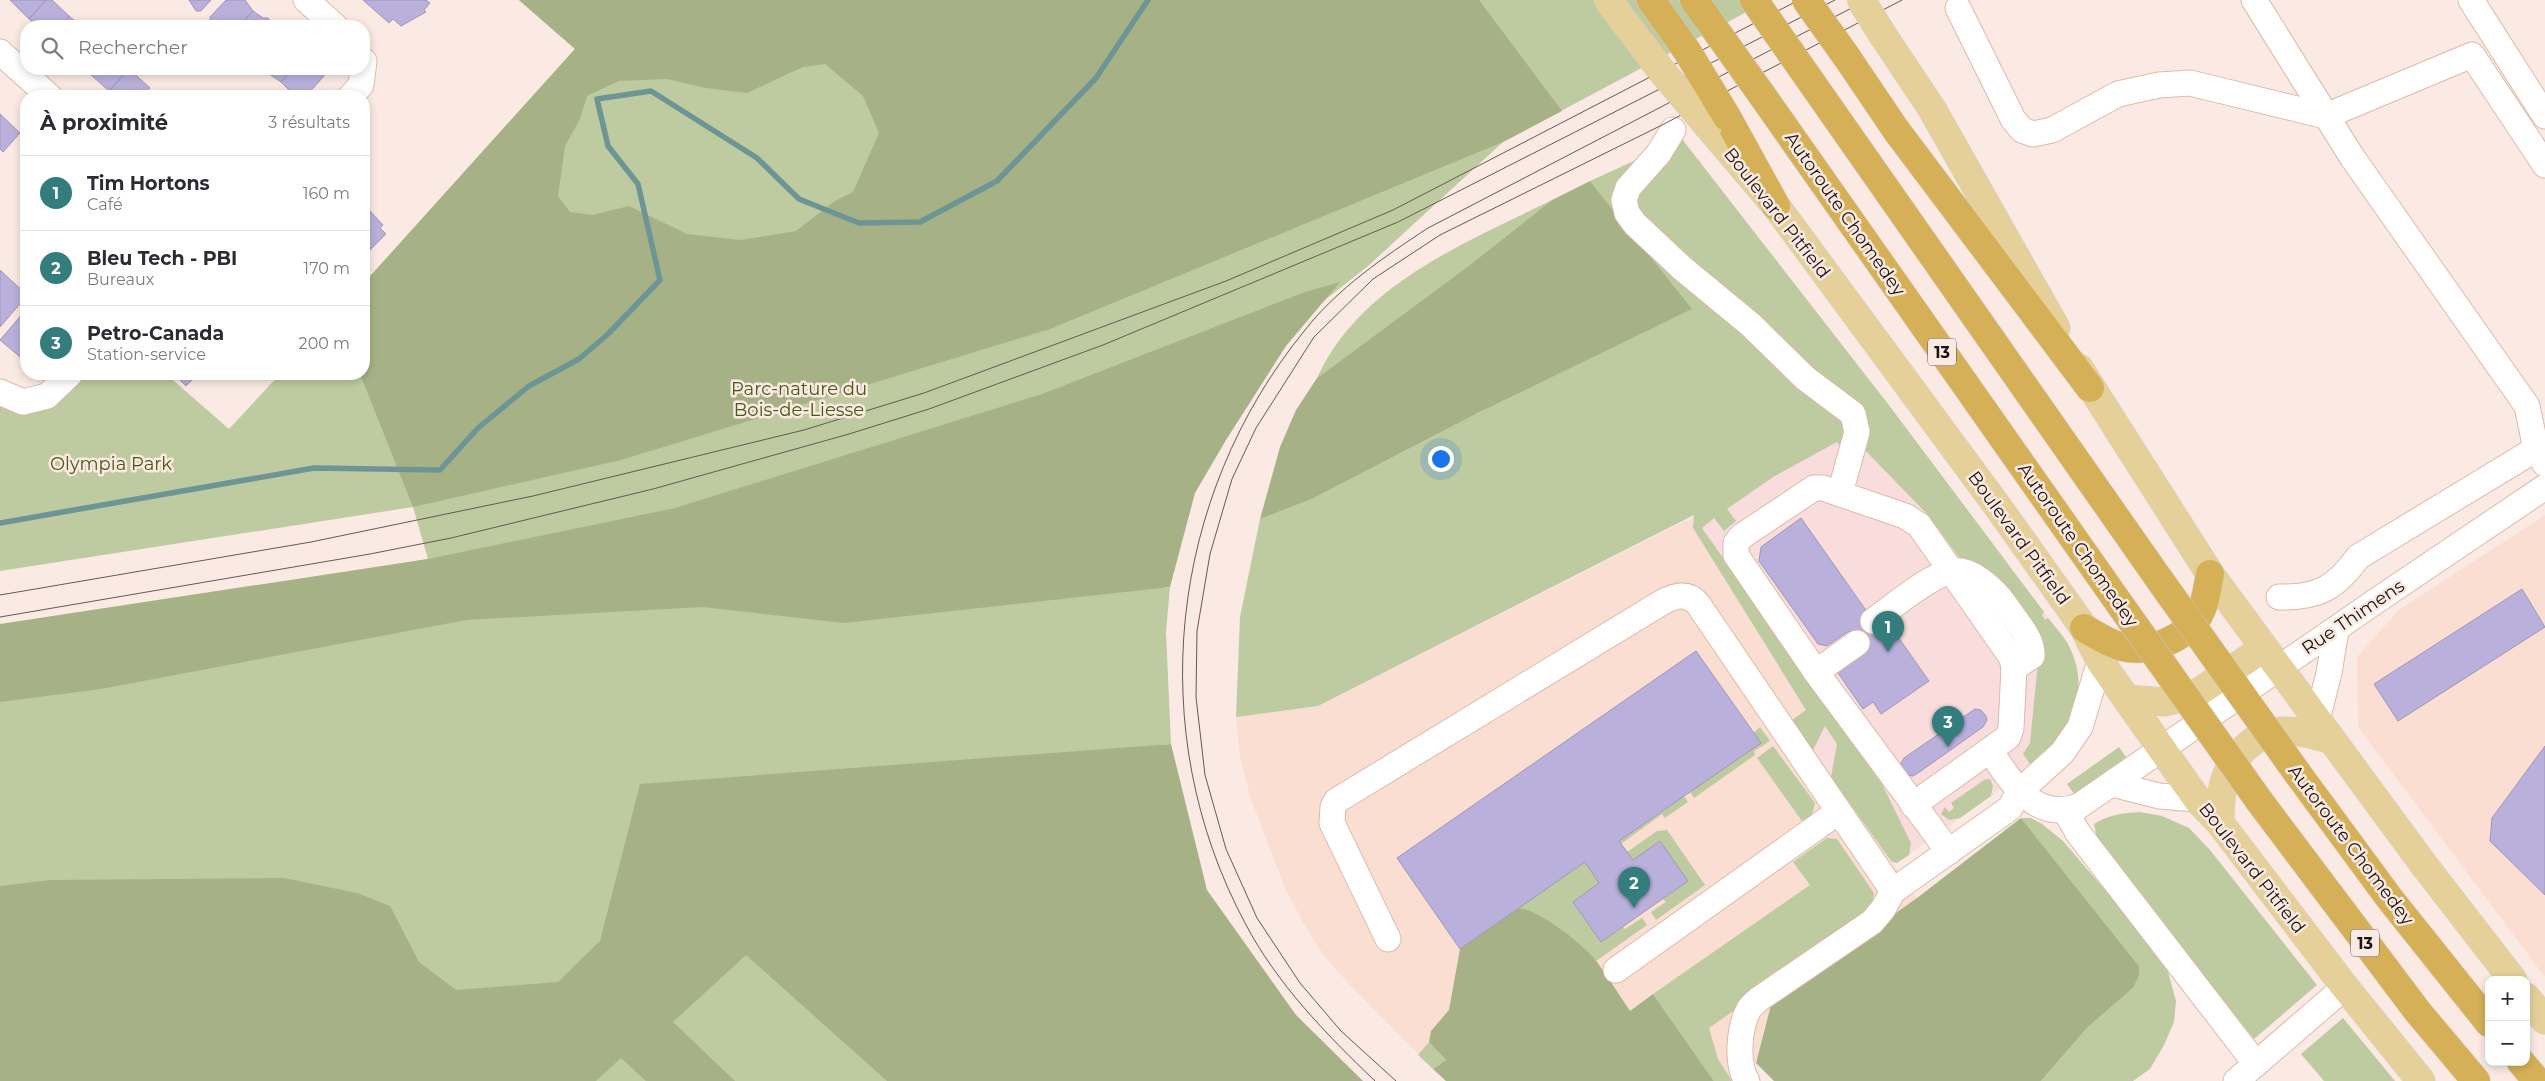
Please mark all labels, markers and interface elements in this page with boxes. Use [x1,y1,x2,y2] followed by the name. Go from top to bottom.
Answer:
[20,20,370,75] search box
[38,34,66,62] icon: search
[78,36,188,59] text: Rechercher
[40,110,168,135] text: À proximité
[268,113,350,132] text: 3 résultats
[1780,128,1910,300] street label: Autoroute Chomedey
[1719,143,1835,283] street label: Boulevard Pitfield
[87,172,210,195] text: Tim Hortons
[53,184,59,203] text: 1
[303,184,350,203] text: 160 m
[87,195,123,214] text: Café
[87,247,237,270] text: Bleu Tech - PBI
[51,259,61,278] text: 2
[303,259,350,278] text: 170 m
[87,270,154,289] text: Bureaux
[87,322,224,345] text: Petro-Canada
[51,334,61,353] text: 3
[299,334,350,353] text: 200 m
[1928,338,1956,366] road number: 13
[87,345,206,364] text: Station-service
[731,378,867,421] park label: Parc-nature du Bois-de-Liesse
[1428,446,1454,472] your location
[50,453,172,475] park label: Olympia Park
[2013,459,2143,631] street label: Autoroute Chomedey
[1963,467,2075,609] street label: Boulevard Pitfield
[2298,575,2409,659] street label: Rue Thimens
[1872,611,1904,652] pin: 1
[1932,706,1964,747] pin: 3
[2284,761,2419,930] street label: Autoroute Chomedey
[2194,798,2310,938] street label: Boulevard Pitfield
[1618,867,1650,908] pin: 2
[2351,930,2379,956] road number: 13
[2485,976,2530,1066] map controls
[2485,976,2530,1021] button: +
[2485,1021,2530,1066] button: −

